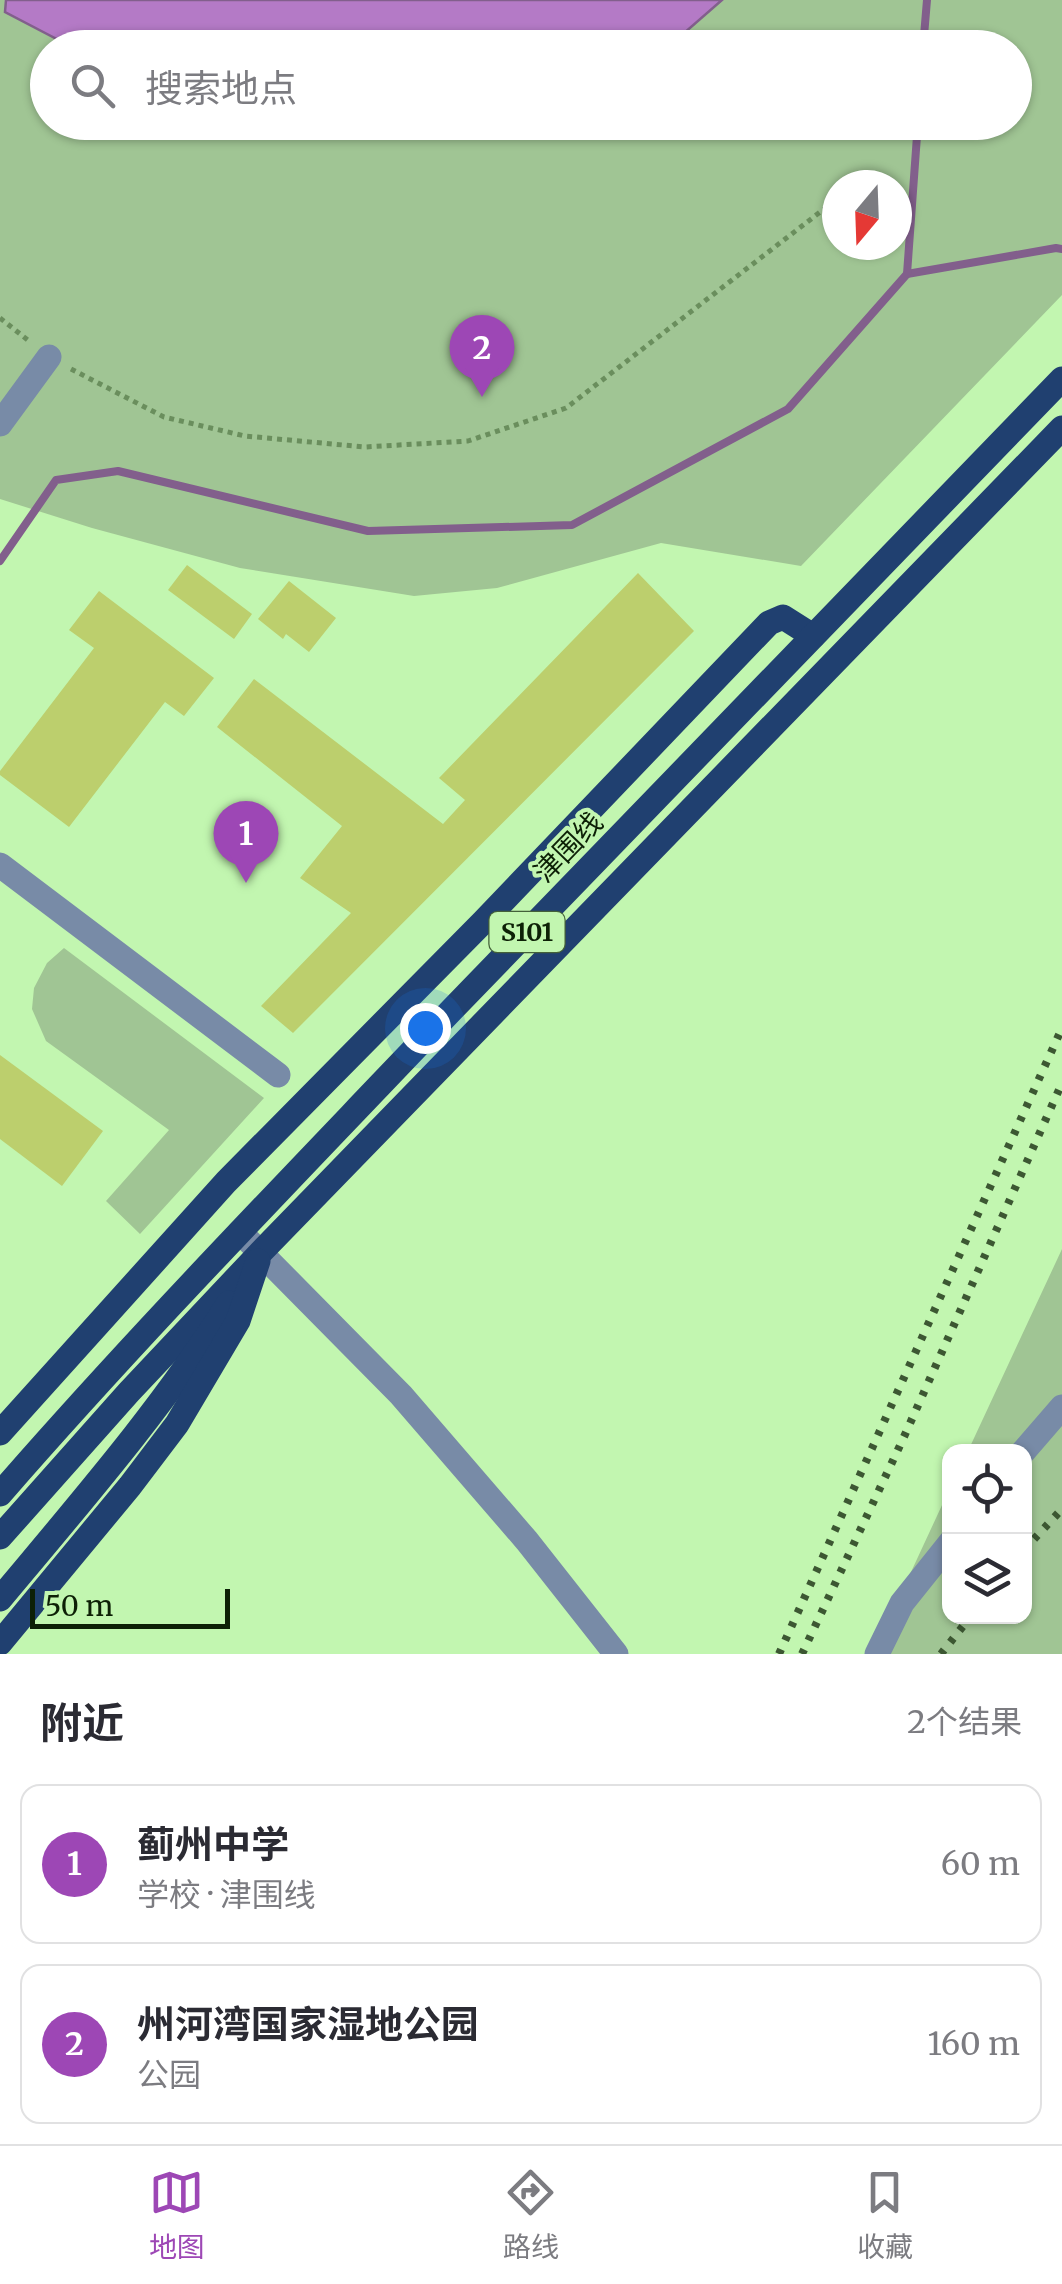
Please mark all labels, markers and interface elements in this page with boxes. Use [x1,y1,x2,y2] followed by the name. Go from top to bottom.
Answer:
[30,30,1032,140] search box
[65,58,120,113] icon: search
[145,65,297,112] text: 搜索地点
[822,170,912,260] north arrow
[450,314,514,397] pin: 2
[214,800,278,883] pin: 1
[526,804,610,890] street label: 津围线
[490,912,564,952] road number: S101
[400,1003,451,1054] your location
[942,1444,1032,1624] map controls
[942,1444,1032,1534] button: locate
[942,1534,1032,1624] button: layers
[30,1584,230,1628] scale bar
[45,1588,113,1624] text: 50 m
[40,1697,124,1749] text: 附近
[907,1702,1022,1742] text: 2个结果
[137,1821,289,1868] text: 蓟州中学
[67,1844,82,1884] text: 1
[941,1844,1020,1884] text: 60 m
[137,1875,316,1915] text: 学校 · 津围线
[137,2001,479,2048] text: 州河湾国家湿地公园
[65,2024,84,2064] text: 2
[928,2024,1020,2064] text: 160 m
[137,2055,201,2095] text: 公园
[149,2165,205,2265] tab: 地图
[503,2165,559,2265] tab: 路线
[857,2165,913,2265] tab: 收藏

